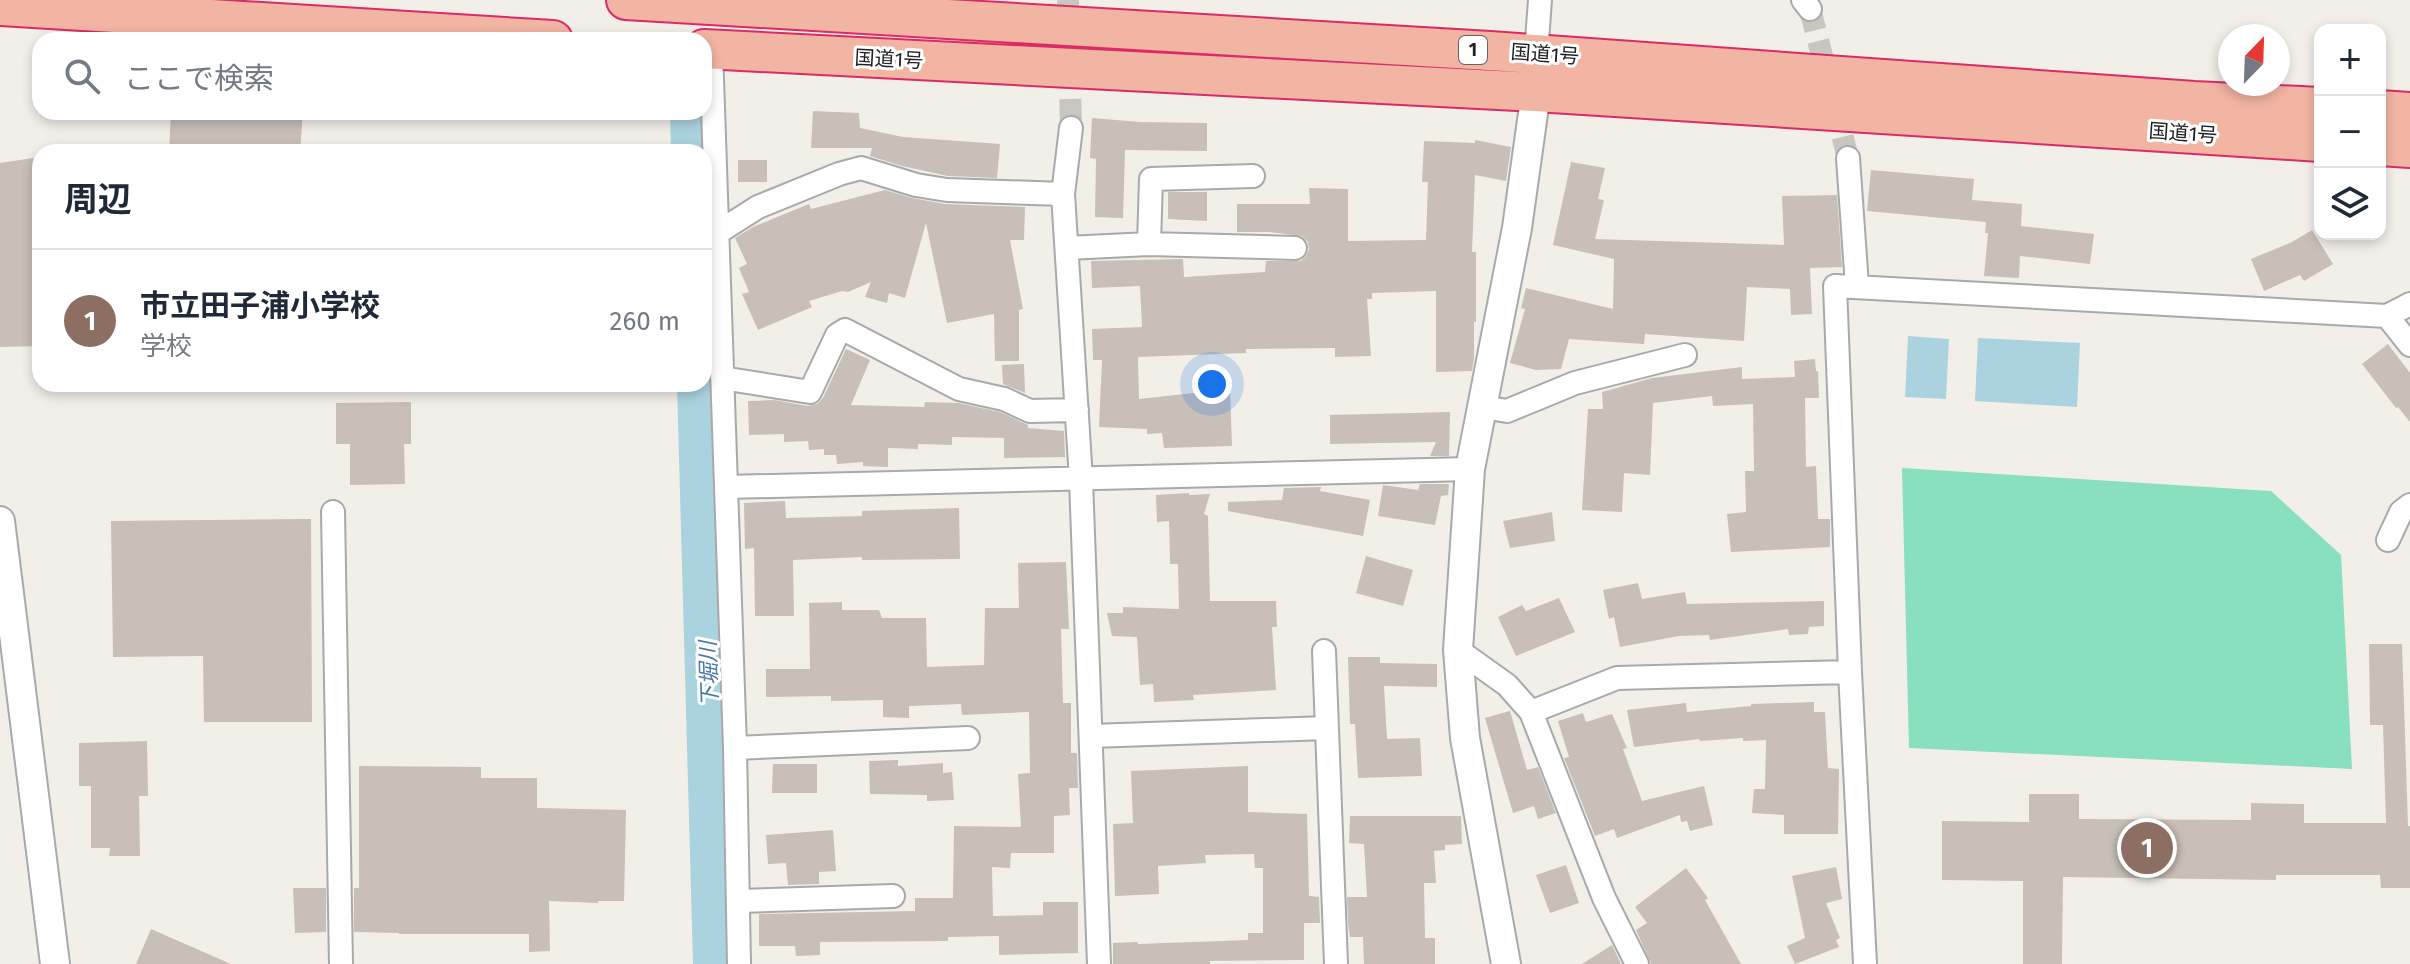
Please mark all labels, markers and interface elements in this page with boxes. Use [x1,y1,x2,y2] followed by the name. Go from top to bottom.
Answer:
[2218,24,2290,96] north arrow
[2314,24,2386,240] map controls
[2314,24,2386,96] button: +
[32,32,712,120] search box
[1459,36,1487,64] road number: 1
[1510,40,1580,68] street label: 国道1号
[854,45,924,73] street label: 国道1号
[60,54,104,98] icon: search
[124,61,274,97] text: ここで検索
[2314,96,2386,168] button: −
[2148,119,2218,147] street label: 国道1号
[2314,168,2386,240] button: layers
[64,179,132,220] text: 周辺
[140,288,380,324] text: 市立田子浦小学校
[84,306,96,337] text: 1
[610,306,680,337] text: 260 m
[140,331,192,362] text: 学校
[1192,364,1232,404] your location
[694,639,724,707] water label: 下堀川
[2121,818,2173,878] pin: 1

